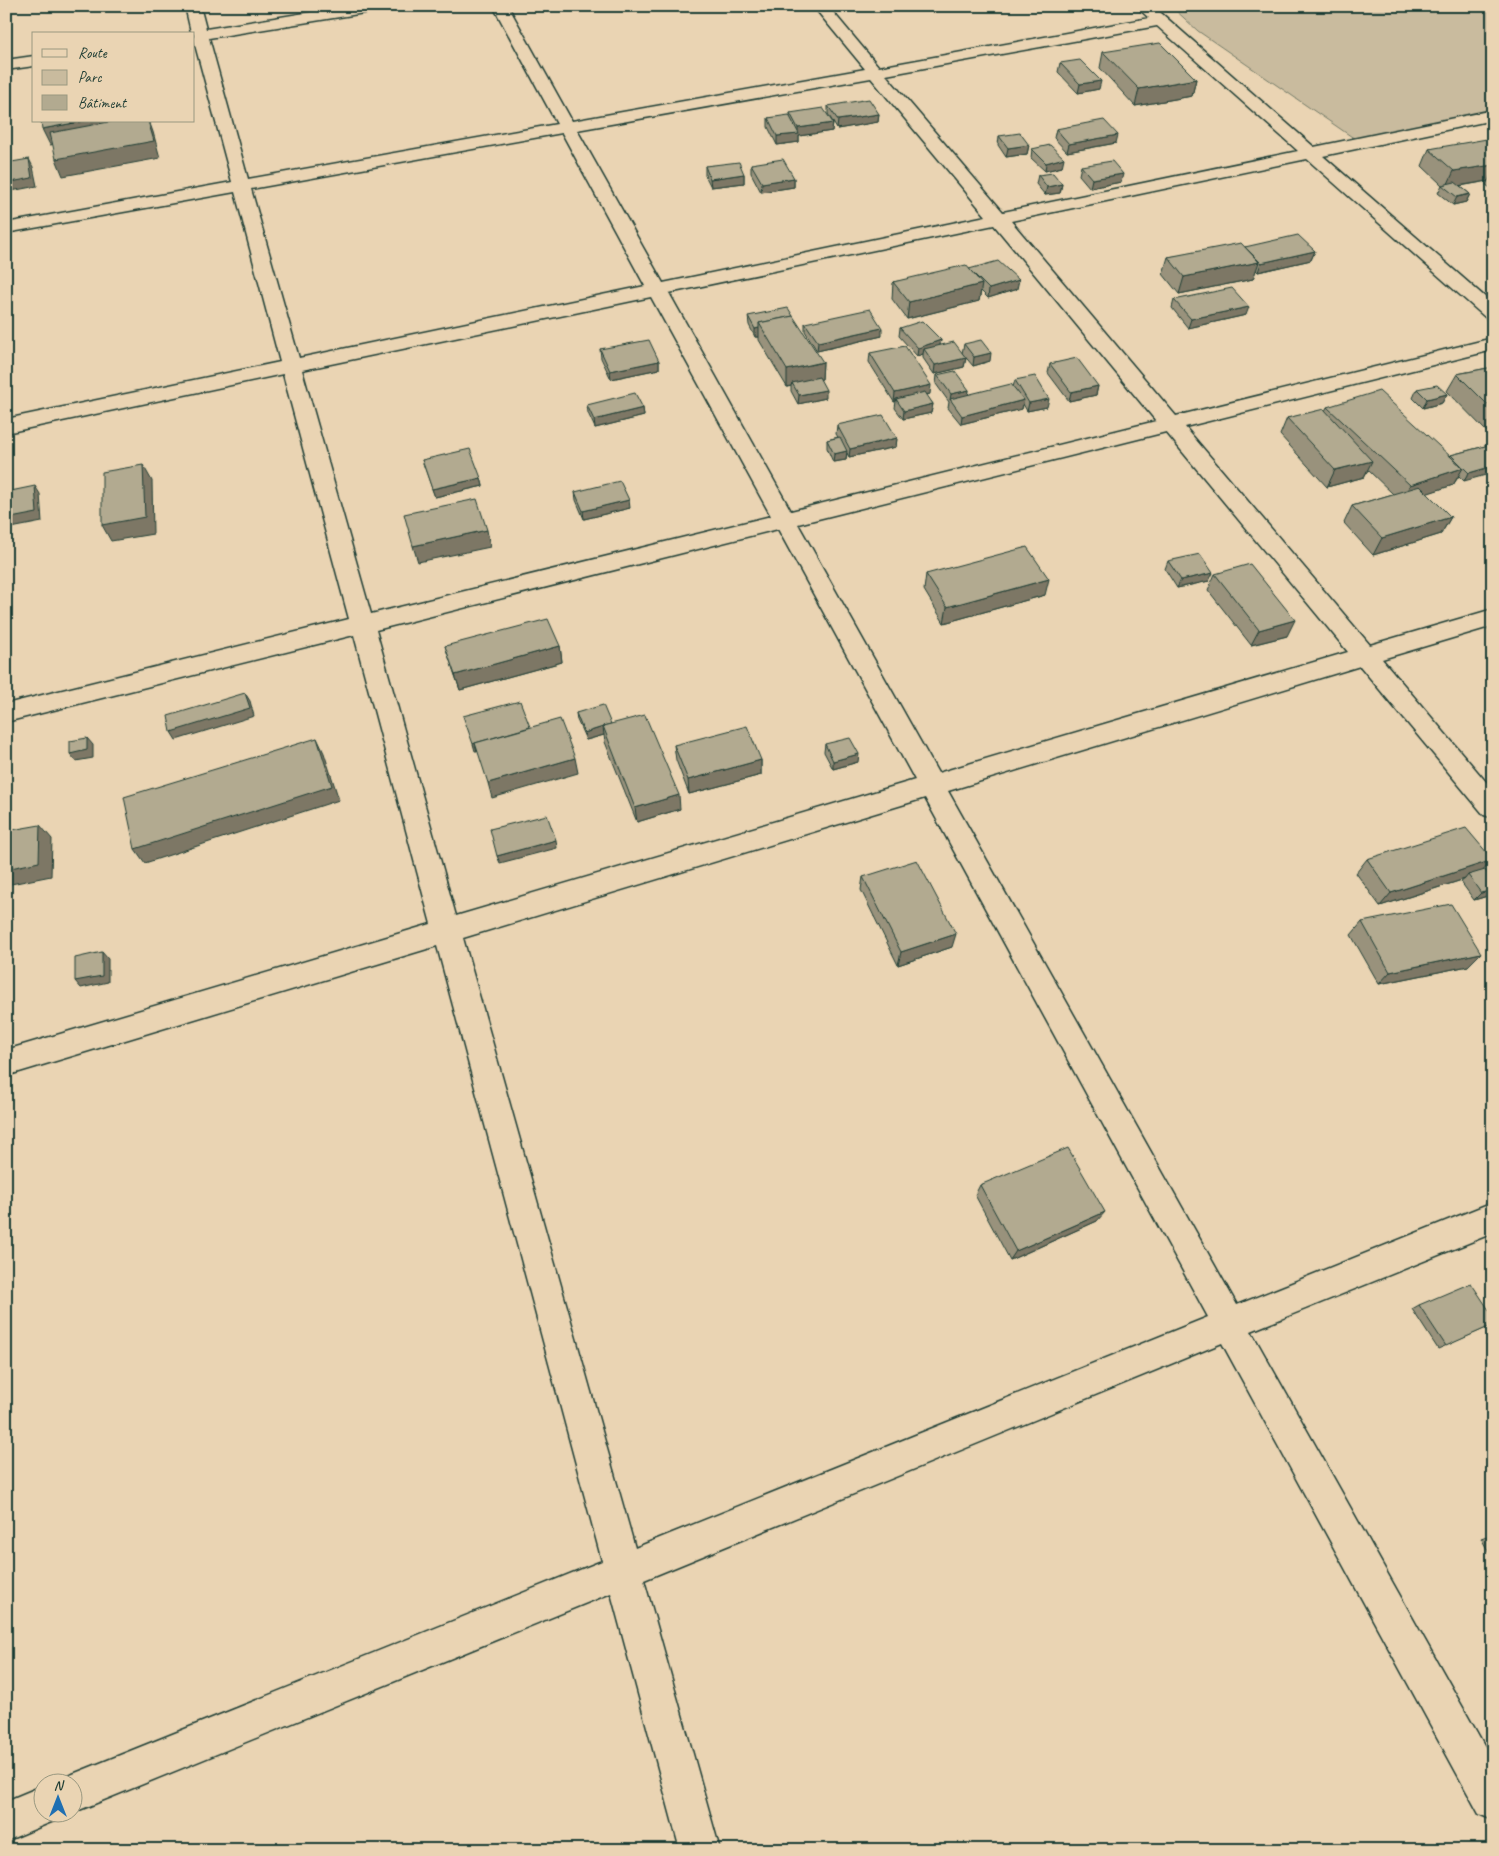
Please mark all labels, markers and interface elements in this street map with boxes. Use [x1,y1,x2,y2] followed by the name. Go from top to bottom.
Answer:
[32,32,195,122] legend
[78,44,108,63] text: Route
[78,68,102,87] text: Parc
[78,94,128,113] text: Bâtiment
[32,1774,82,1824] north arrow
[54,1777,65,1794] text: N

